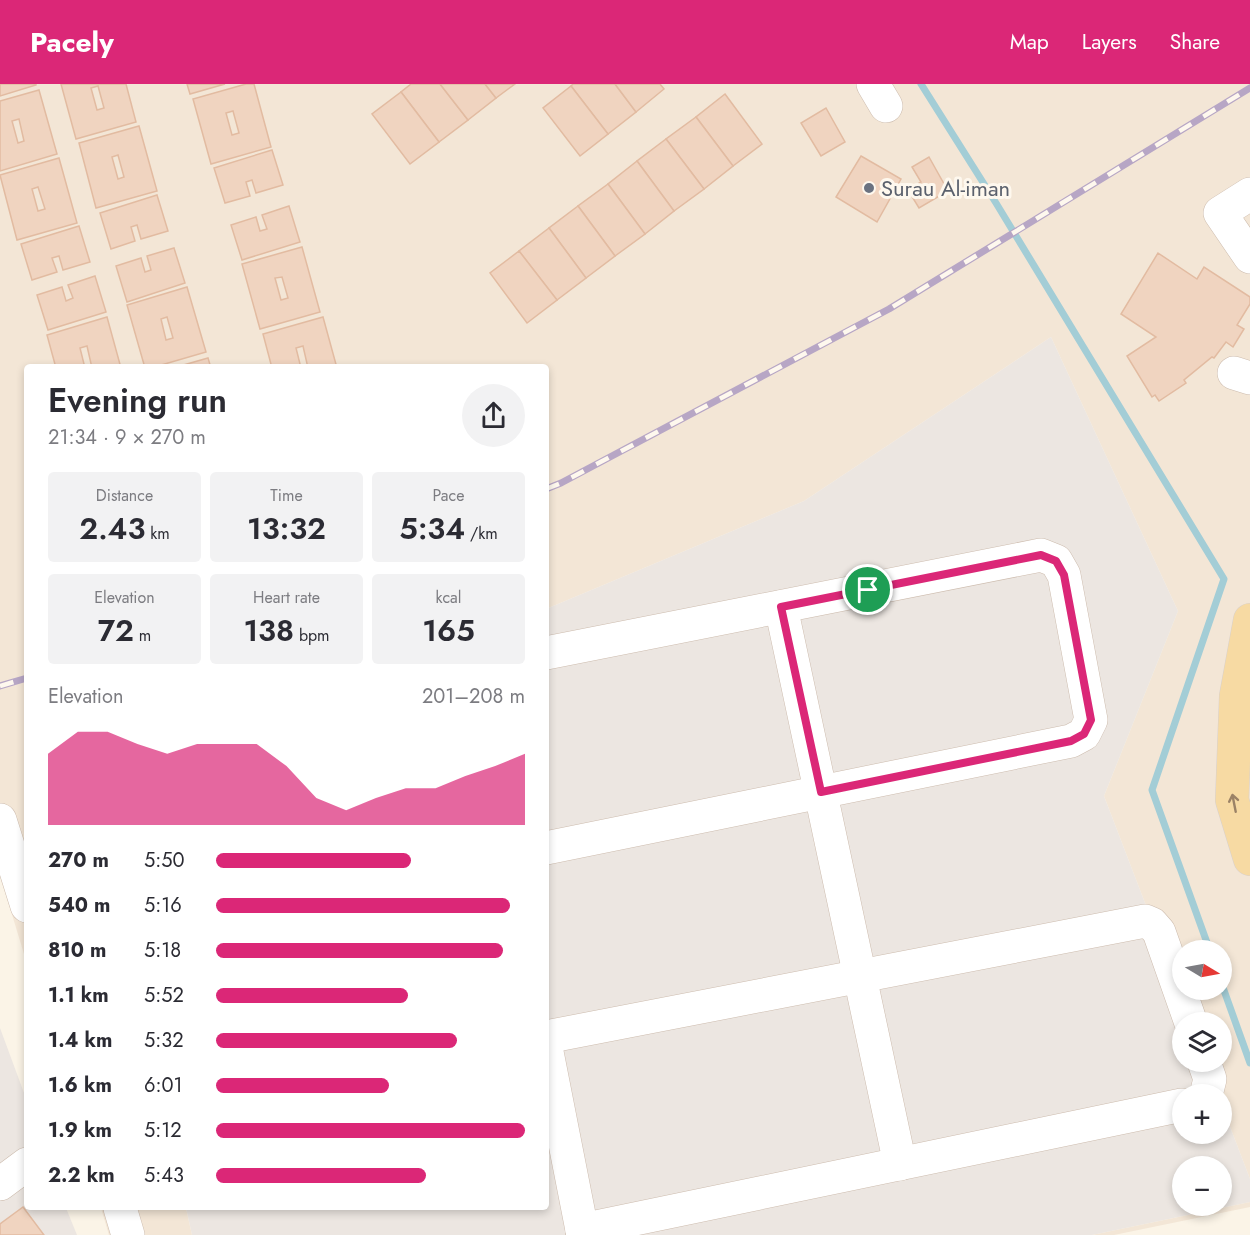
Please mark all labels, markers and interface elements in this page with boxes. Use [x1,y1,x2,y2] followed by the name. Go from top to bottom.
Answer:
[30,22,114,63] text: Pacely
[1010,27,1049,57] text: Map
[1082,27,1137,57] text: Layers
[1170,27,1220,57] text: Share
[881,172,1010,204] place label: Surau Al-iman
[862,181,876,195] marker: Surau Al-iman
[48,377,227,424] text: Evening run
[462,384,525,447] button: share
[48,423,206,452] text: 21:34 · 9 × 270 m
[96,484,153,507] text: Distance
[270,484,303,507] text: Time
[433,484,464,507] text: Pace
[79,507,145,550] text: 2.43
[247,507,326,550] text: 13:32
[399,507,465,550] text: 5:34
[145,522,170,545] text: km
[465,522,498,545] text: /km
[842,564,893,615] pin
[851,573,884,606] icon: arrive
[94,586,155,609] text: Elevation
[253,586,320,609] text: Heart rate
[436,586,461,609] text: kcal
[98,609,134,652] text: 72
[243,609,294,652] text: 138
[422,609,475,652] text: 165
[134,624,151,647] text: m
[294,624,330,647] text: bpm
[48,682,123,711] text: Elevation
[422,682,525,711] text: 201–208 m
[1228,794,1239,813] one-way arrow
[48,846,109,875] text: 270 m
[144,846,185,875] text: 5:50
[48,891,111,920] text: 540 m
[144,891,182,920] text: 5:16
[48,936,106,965] text: 810 m
[144,936,181,965] text: 5:18
[1172,940,1232,1000] north arrow
[1172,940,1232,1216] map controls
[48,981,109,1010] text: 1.1 km
[144,981,184,1010] text: 5:52
[1172,1012,1232,1072] button: layers
[48,1026,113,1055] text: 1.4 km
[144,1026,184,1055] text: 5:32
[48,1071,112,1100] text: 1.6 km
[144,1071,183,1100] text: 6:01
[1172,1084,1232,1144] button: +
[48,1116,112,1145] text: 1.9 km
[144,1116,182,1145] text: 5:12
[1172,1156,1232,1216] button: −
[48,1161,115,1190] text: 2.2 km
[144,1161,184,1190] text: 5:43

